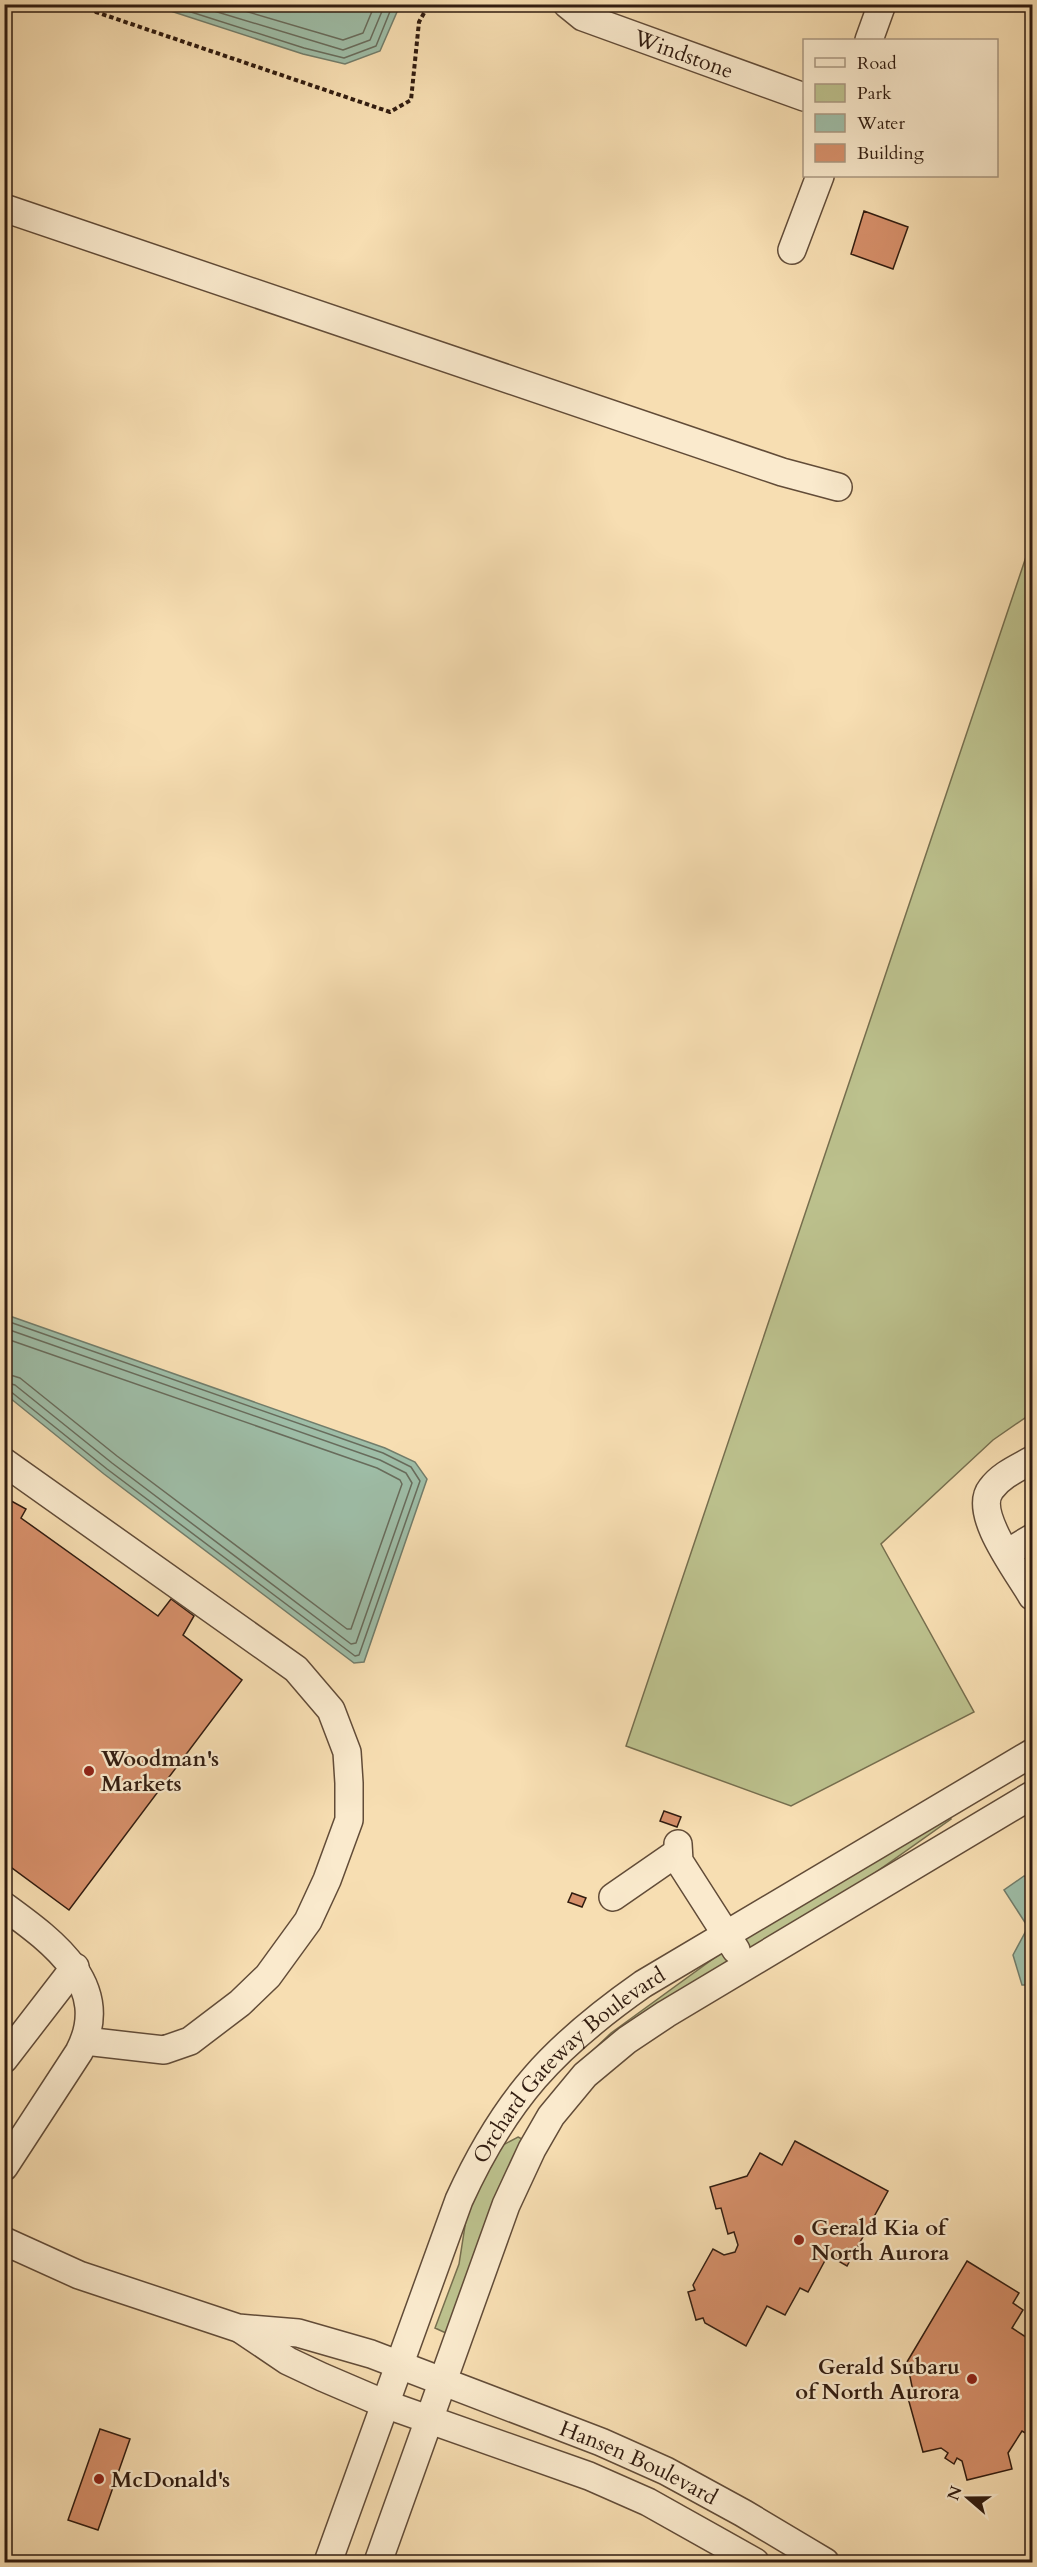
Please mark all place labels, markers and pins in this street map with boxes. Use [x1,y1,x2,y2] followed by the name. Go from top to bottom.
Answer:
[100,1744,219,1799] place label: Woodman's Markets
[82,1764,96,1778] marker: Woodman's Markets
[811,2213,949,2268] place label: Gerald Kia of North Aurora
[792,2233,806,2247] marker: Gerald Kia of North Aurora
[795,2352,960,2407] place label: Gerald Subaru of North Aurora
[965,2372,979,2386] marker: Gerald Subaru of North Aurora
[111,2465,230,2495] place label: McDonald's
[92,2472,106,2486] marker: McDonald's

